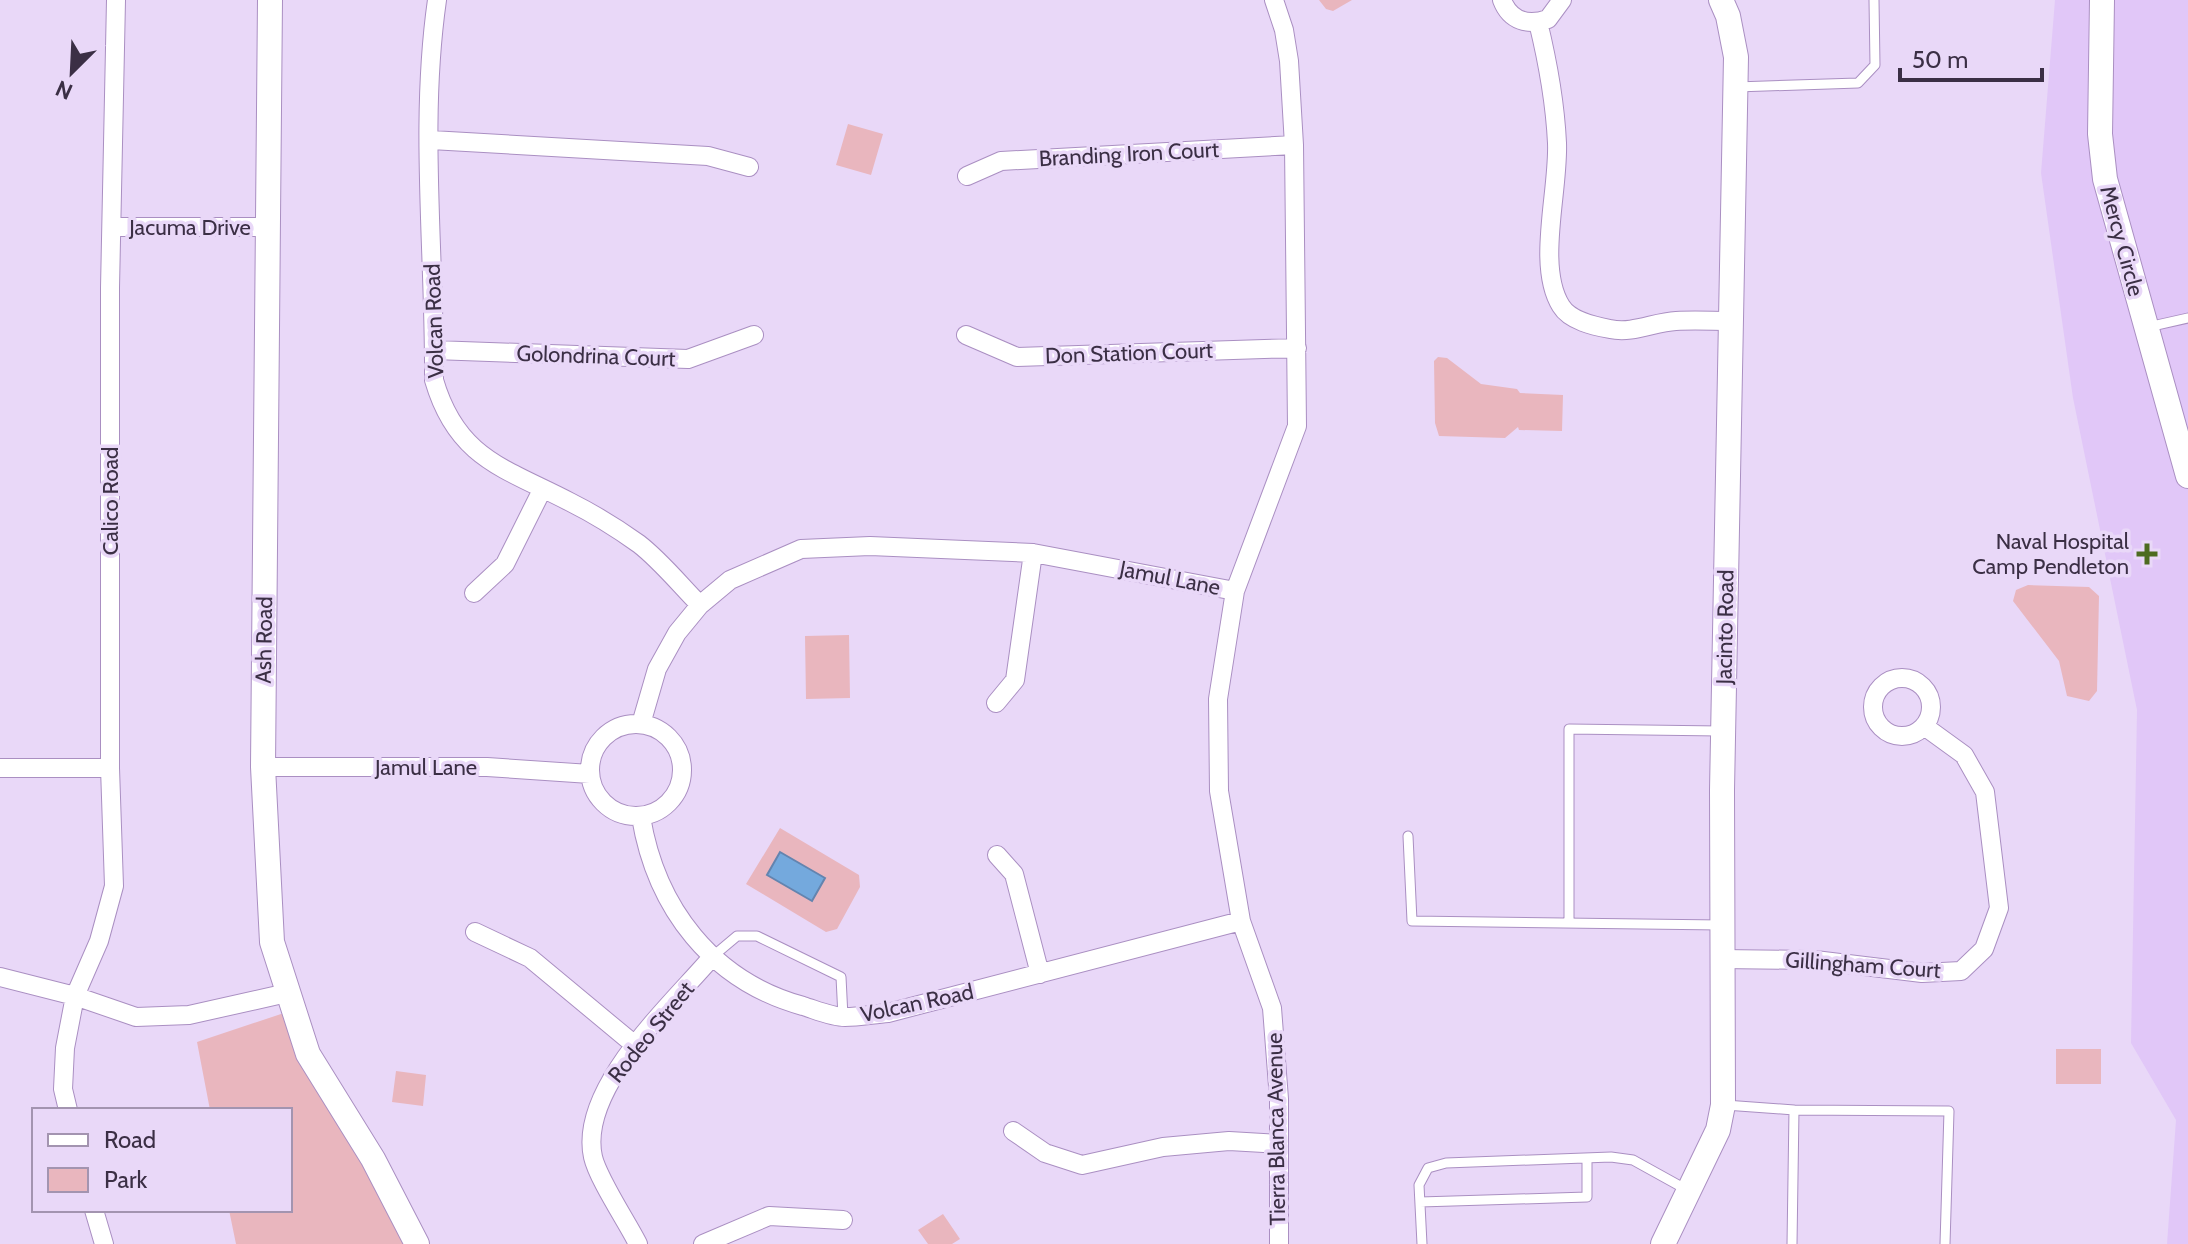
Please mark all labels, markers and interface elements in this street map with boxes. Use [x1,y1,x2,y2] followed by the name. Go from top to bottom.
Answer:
[32,32,112,112] north arrow
[1900,32,2042,82] scale bar
[1912,45,1968,74] text: 50 m
[51,74,77,105] text: N
[1038,136,1220,172] street label: Branding Iron Court
[2094,183,2150,299] street label: Mercy Circle
[128,214,251,241] street label: Jacuma Drive
[419,263,449,379] street label: Volcan Road
[1045,337,1214,369] street label: Don Station Court
[516,340,677,372] street label: Golondrina Court
[97,447,124,555] street label: Calico Road
[1972,528,2130,580] place label: Naval Hospital Camp Pendleton
[2136,543,2158,565] marker: Naval Hospital Camp Pendleton
[1116,555,1223,601] street label: Jamul Lane
[1710,569,1739,686] street label: Jacinto Road
[250,596,278,684] street label: Ash Road
[374,754,477,781] street label: Jamul Lane
[1784,946,1942,984] street label: Gillingham Court
[602,976,700,1088] street label: Rodeo Street
[858,978,976,1028] street label: Volcan Road
[1261,1032,1291,1226] street label: Tierra Blanca Avenue
[32,1108,292,1212] legend
[104,1125,156,1154] text: Road
[104,1165,147,1194] text: Park

